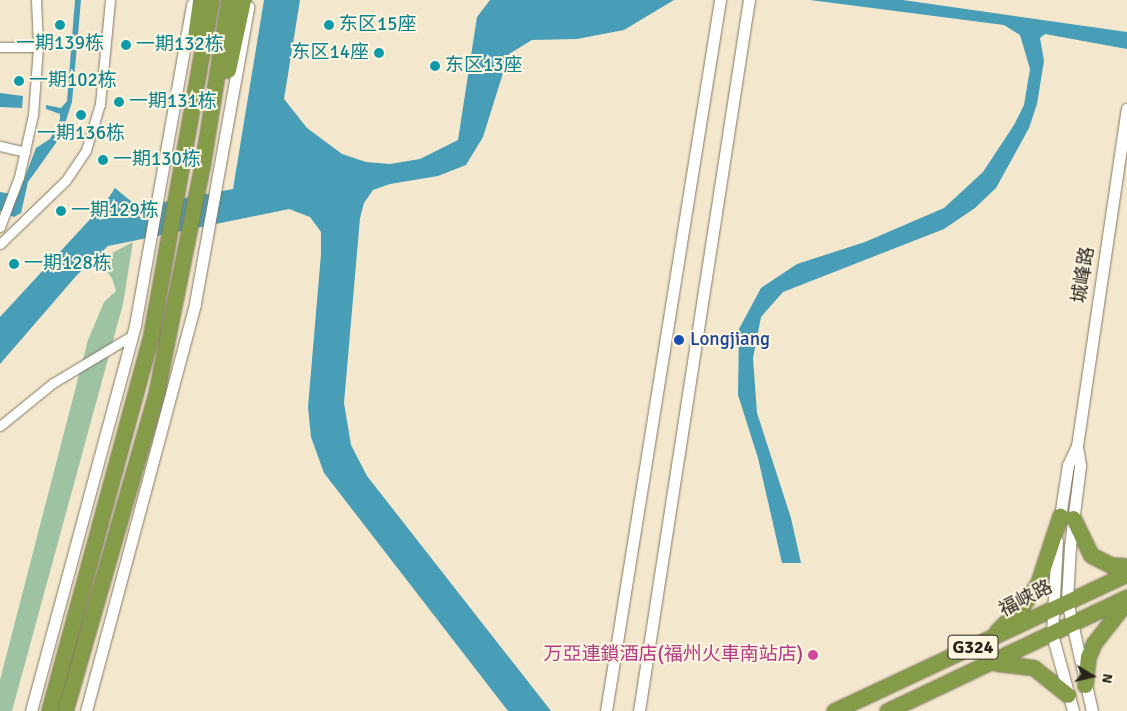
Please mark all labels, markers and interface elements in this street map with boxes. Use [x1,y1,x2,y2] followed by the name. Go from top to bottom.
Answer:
[339,14,417,36] place label: 东区15座
[54,19,66,31] marker: 一期139栋
[323,19,335,31] marker: 东区15座
[16,33,104,55] place label: 一期139栋
[136,34,224,56] place label: 一期132栋
[120,39,132,51] marker: 一期132栋
[291,42,369,64] place label: 东区14座
[373,47,385,59] marker: 东区14座
[445,55,523,77] place label: 东区13座
[429,60,441,72] marker: 东区13座
[29,70,117,92] place label: 一期102栋
[13,75,25,87] marker: 一期102栋
[129,91,217,113] place label: 一期131栋
[113,96,125,108] marker: 一期131栋
[75,109,87,121] marker: 一期136栋
[37,123,125,145] place label: 一期136栋
[113,149,201,171] place label: 一期130栋
[97,154,109,166] marker: 一期130栋
[71,200,159,222] place label: 一期129栋
[55,205,67,217] marker: 一期129栋
[1068,245,1100,305] street label: 城峰路
[24,253,112,275] place label: 一期128栋
[8,258,20,270] marker: 一期128栋
[690,329,770,351] place label: Longjiang
[672,333,686,347] marker: Longjiang
[995,576,1057,622] street label: 福峡路
[947,632,999,662] road number: G324
[543,644,803,666] place label: 万亞連鎖酒店(福州火車南站店)
[807,649,819,661] marker: 万亞連鎖酒店(福州火車南站店)
[1067,651,1117,701] north arrow
[1098,672,1116,685] text: N

